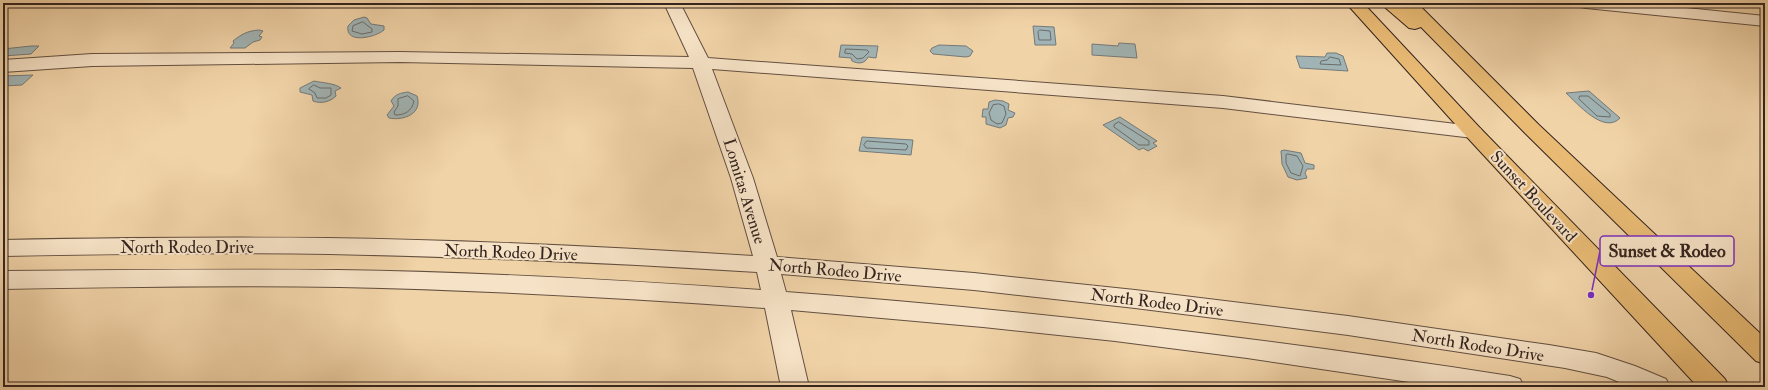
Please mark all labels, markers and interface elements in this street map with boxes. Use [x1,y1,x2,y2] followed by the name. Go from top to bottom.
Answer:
[719,136,771,246] street label: Lomitas Avenue
[1486,146,1582,247] street label: Sunset Boulevard
[1600,236,1734,266] callout: Sunset & Rodeo
[120,237,254,258] street label: North Rodeo Drive
[444,240,578,265] street label: North Rodeo Drive
[1608,240,1726,263] text: Sunset & Rodeo
[767,254,902,287] street label: North Rodeo Drive
[1089,284,1225,321] street label: North Rodeo Drive
[1410,325,1546,366] street label: North Rodeo Drive

